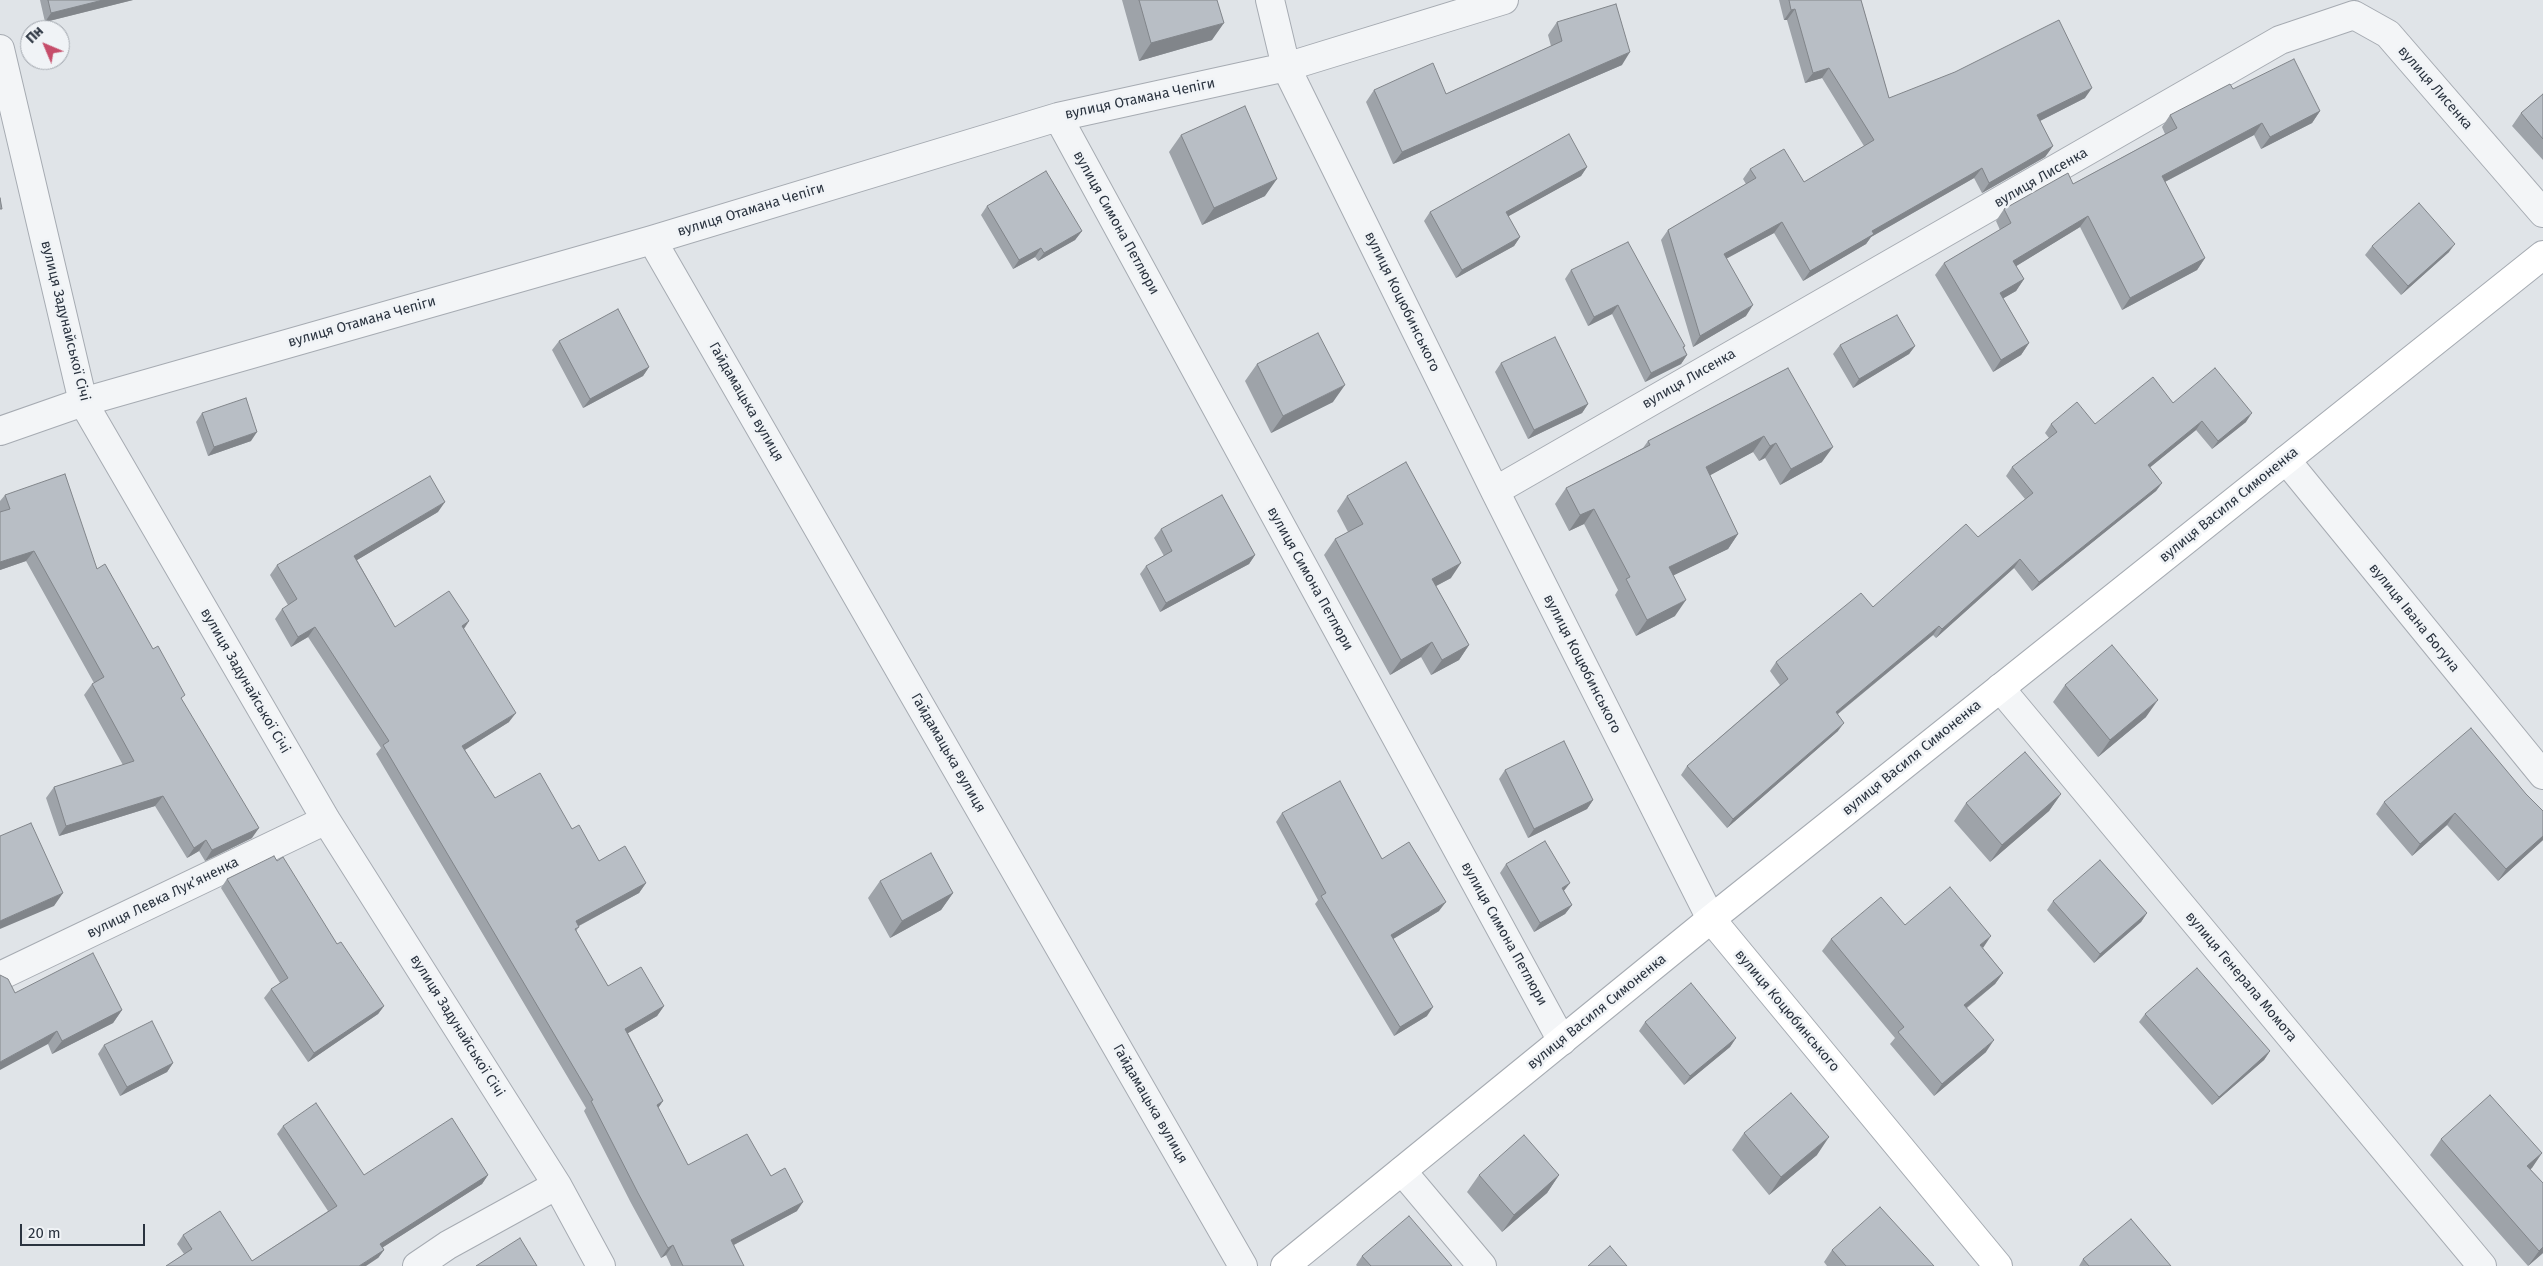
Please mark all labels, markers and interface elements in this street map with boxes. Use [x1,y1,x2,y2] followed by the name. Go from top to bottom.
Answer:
[20,20,70,70] north arrow
[23,23,47,47] text: Пн
[2394,43,2476,133] street label: вулиця Лисенка
[1063,75,1217,123] street label: вулиця Отамана Чепіги
[1991,144,2091,212] street label: вулиця Лисенка
[1069,148,1163,298] street label: вулиця Симона Петлюри
[675,180,827,240] street label: вулиця Отамана Чепіги
[1361,229,1443,375] street label: вулиця Коцюбинського
[37,239,93,403] street label: вулиця Задунайської Січі
[286,293,438,351] street label: вулиця Отамана Чепіги
[705,339,787,465] street label: Гайдамацька вулиця
[1639,345,1739,413] street label: вулиця Лисенка
[2156,444,2302,566] street label: вулиця Василя Симоненка
[1263,504,1357,654] street label: вулиця Симона Петлюри
[2365,560,2463,676] street label: вулиця Івана Богуна
[1540,592,1624,736] street label: вулиця Коцюбинського
[197,605,293,757] street label: вулиця Задунайської Січі
[907,690,989,816] street label: Гайдамацька вулиця
[1839,697,1985,819] street label: вулиця Василя Симоненка
[84,854,242,942] street label: вулиця Левка Лукʼяненка
[1457,859,1551,1009] street label: вулиця Симона Петлюри
[2182,909,2300,1045] street label: вулиця Генерала Момота
[1731,947,1843,1075] street label: вулиця Коцюбинського
[1524,951,1670,1073] street label: вулиця Василя Симоненка
[406,952,508,1100] street label: вулиця Задунайської Січі
[1109,1041,1191,1167] street label: Гайдамацька вулиця
[22,1214,148,1246] scale bar
[28,1224,61,1242] text: 20 m

